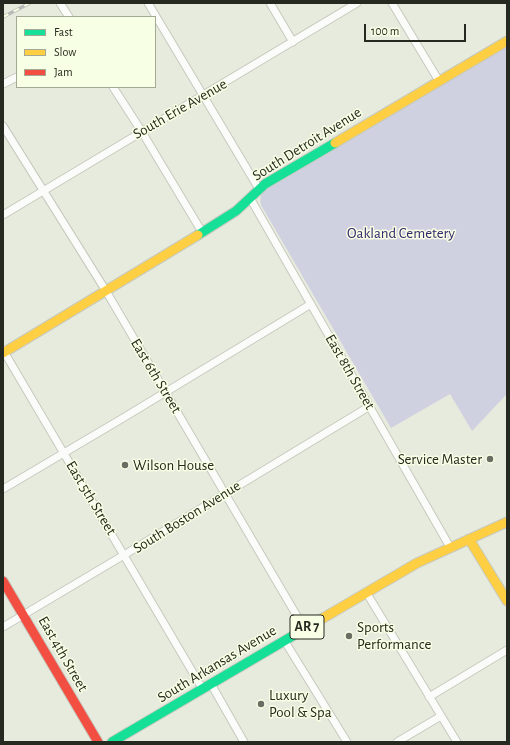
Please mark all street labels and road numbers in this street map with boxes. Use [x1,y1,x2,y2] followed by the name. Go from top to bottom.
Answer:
[130,75,230,143] street label: South Erie Avenue
[249,103,365,185] street label: South Detroit Avenue
[321,331,379,413] street label: East 8th Street
[127,335,185,417] street label: East 6th Street
[62,458,120,538] street label: East 5th Street
[130,477,244,557] street label: South Boston Avenue
[34,613,92,695] street label: East 4th Street
[290,615,324,639] road number: AR 7
[154,621,280,707] street label: South Arkansas Avenue

